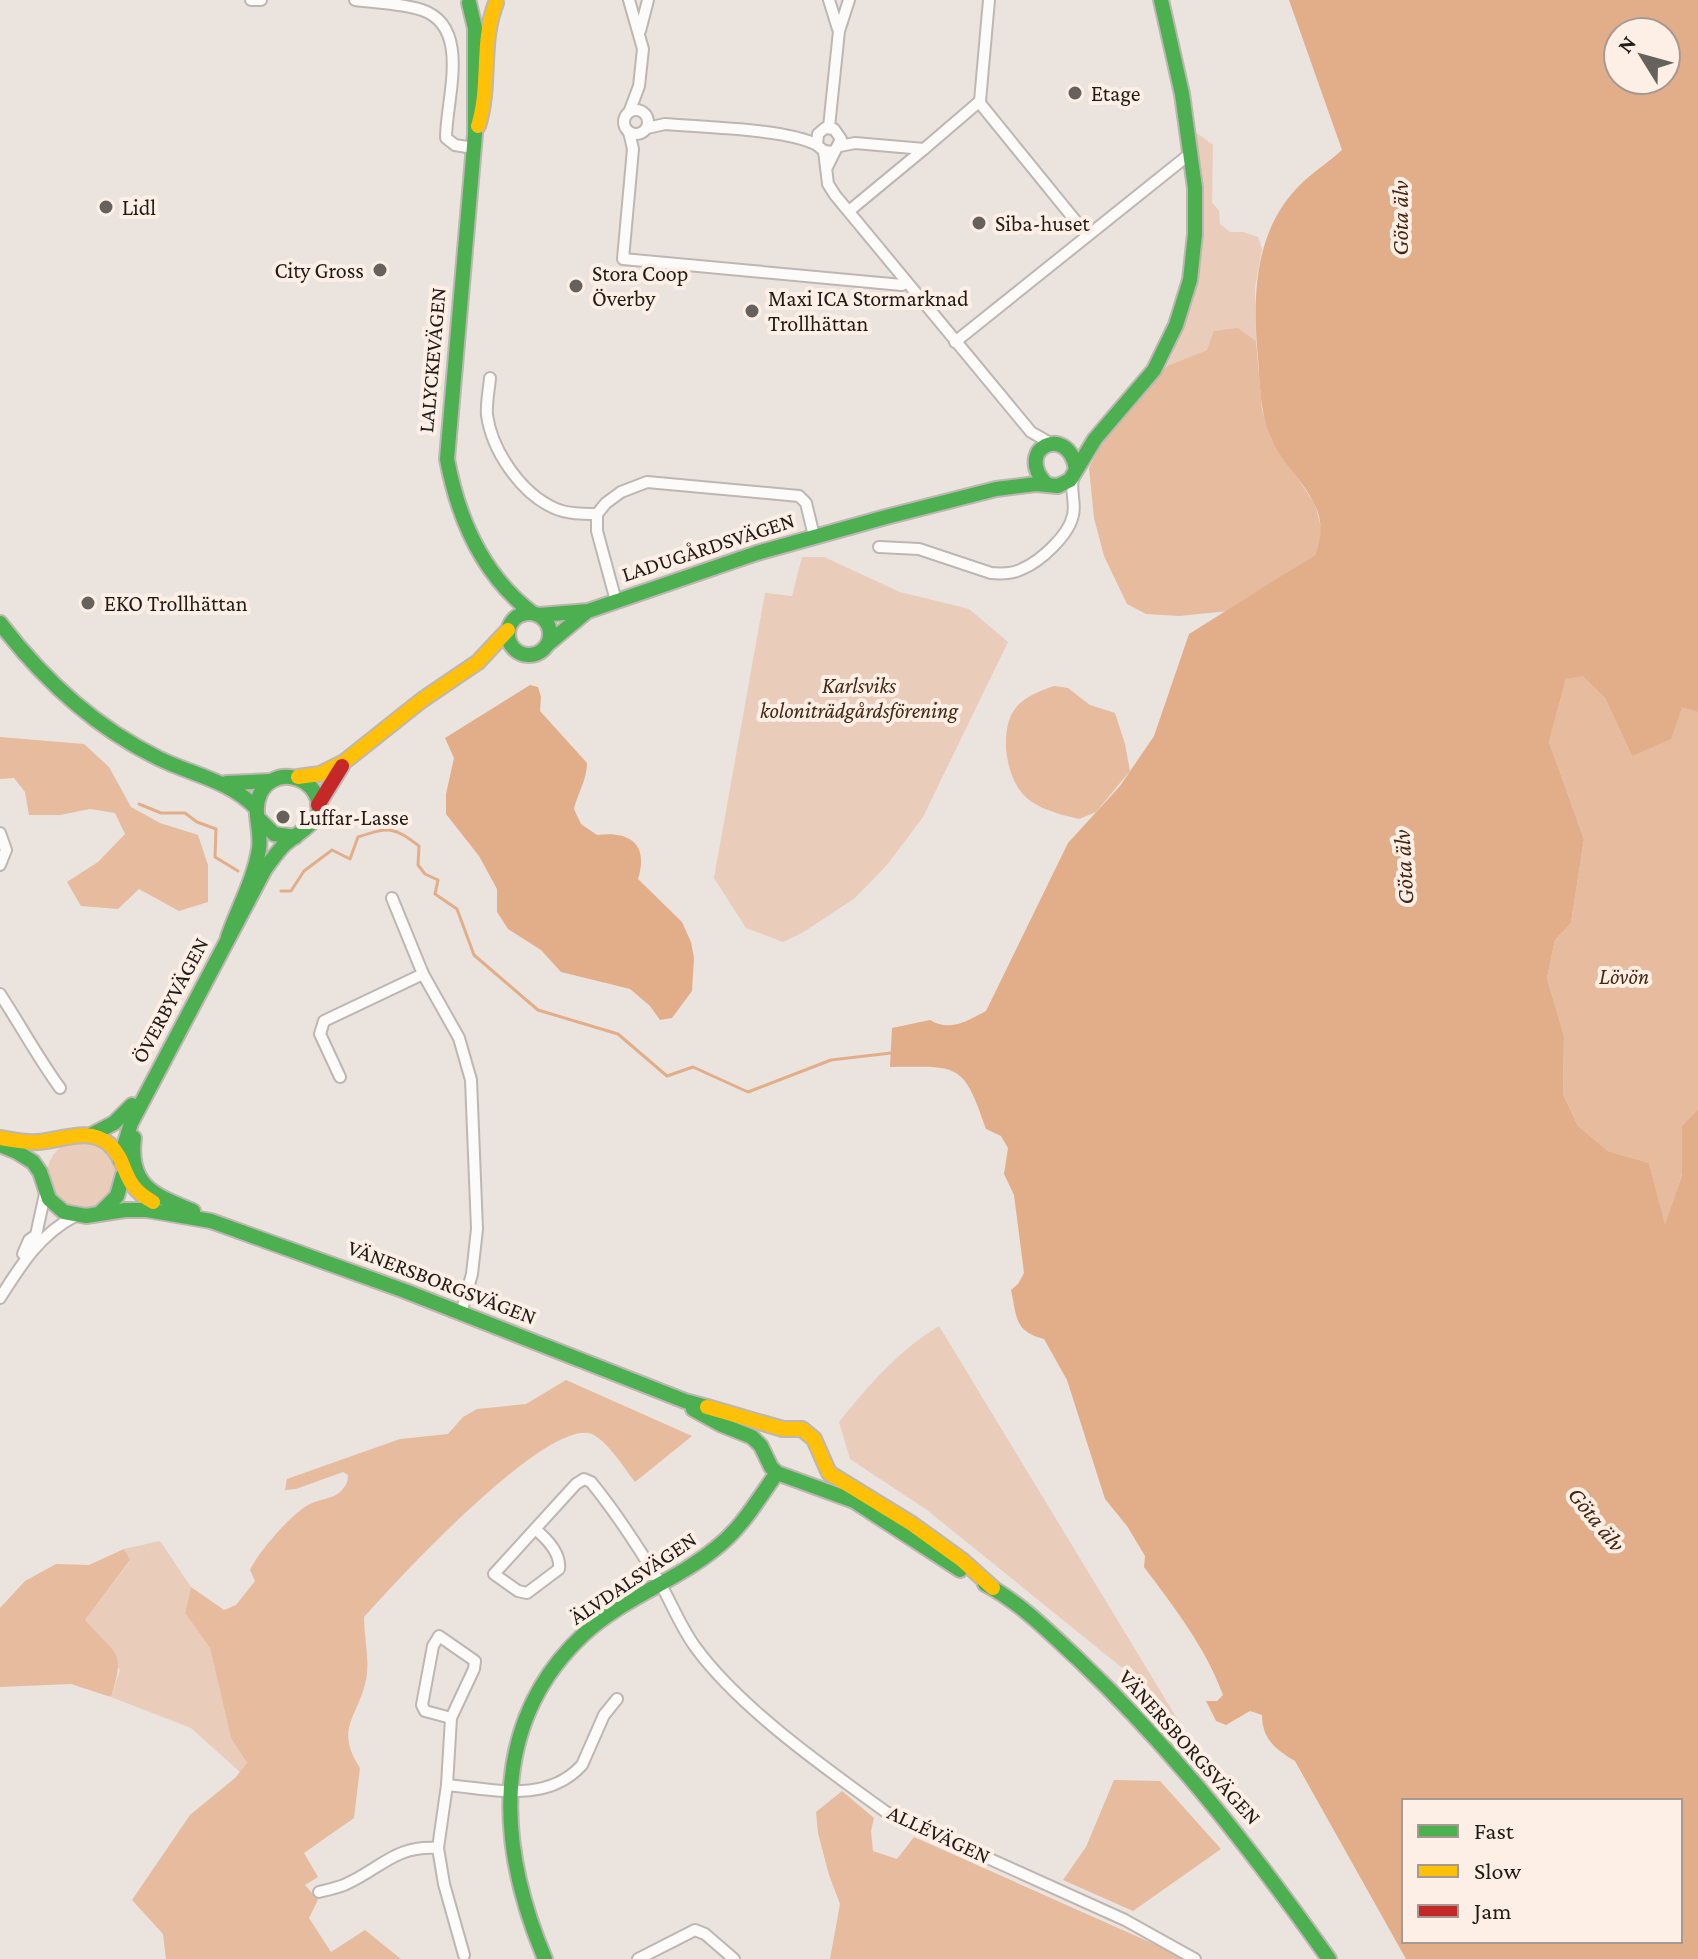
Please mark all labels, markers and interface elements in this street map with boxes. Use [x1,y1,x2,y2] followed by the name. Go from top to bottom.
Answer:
[1602,16,1682,96] north arrow
[1612,31,1641,58] text: N
[1091,81,1140,106] place label: Etage
[1066,84,1084,102] marker: Etage
[1386,180,1413,256] water label: Göta älv
[122,195,156,220] place label: Lidl
[97,198,115,216] marker: Lidl
[995,211,1090,236] place label: Siba-huset
[970,214,988,232] marker: Siba-huset
[274,258,364,283] place label: City Gross
[371,261,389,279] marker: City Gross
[592,261,688,311] place label: Stora Coop Överby
[567,277,585,295] marker: Stora Coop Överby
[413,286,451,434] street label: LALYCKEVÄGEN
[768,286,969,336] place label: Maxi ICA Stormarknad Trollhättan
[743,302,761,320] marker: Maxi ICA Stormarknad Trollhättan
[618,507,798,587] street label: LADUGÅRDSVÄGEN
[104,591,248,616] place label: EKO Trollhättan
[79,594,97,612] marker: EKO Trollhättan
[760,673,959,723] park label: Karlsviks koloniträdgårdsförening
[299,805,409,830] place label: Luffar-Lasse
[274,808,292,826] marker: Luffar-Lasse
[1388,829,1418,905] water label: Göta älv
[126,933,214,1067] street label: ÖVERBYVÄGEN
[1599,964,1649,989] park label: Lövön
[344,1234,540,1330] street label: VÄNERSBORGSVÄGEN
[1563,1481,1631,1557] water label: Göta älv
[565,1526,701,1630] street label: ÄLVDALSVÄGEN
[1114,1664,1266,1830] street label: VÄNERSBORGSVÄGEN
[884,1799,994,1869] street label: ALLÉVÄGEN
[1402,1799,1682,1943] legend
[1474,1817,1515,1844] text: Fast
[1474,1857,1521,1884] text: Slow
[1472,1897,1512,1924] text: Jam

